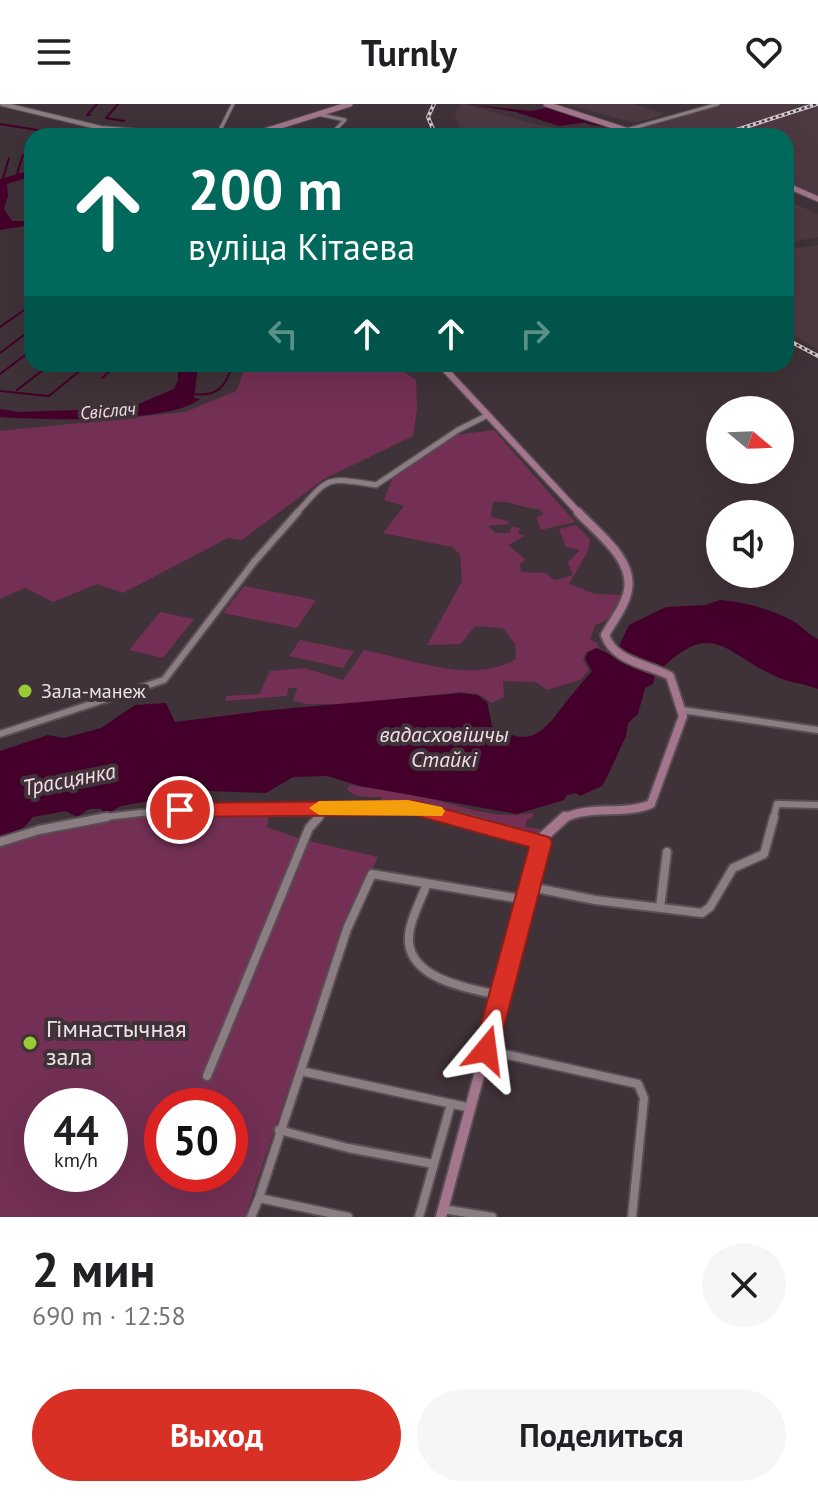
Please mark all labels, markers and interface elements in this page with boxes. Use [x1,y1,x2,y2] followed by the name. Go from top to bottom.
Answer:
[361,29,457,76] text: Turnly
[32,30,76,74] icon: menu
[742,30,786,74] icon: heart
[188,153,343,225] text: 200 m
[56,160,160,264] icon: ahead
[188,223,415,270] text: вуліца Кітаева
[261,312,305,356] icon: left
[345,312,389,356] icon: ahead
[429,312,473,356] icon: ahead
[513,312,557,356] icon: right
[706,396,794,484] north arrow
[706,396,794,588] map controls
[79,397,137,424] water label: Свіслач
[706,500,794,588] button: sound
[41,678,147,704] place label: Зала-манеж
[16,682,34,700] marker: Зала-манеж
[379,720,509,773] water label: вадасховішчы Стайкі
[20,756,118,802] water label: Трасцянка
[146,776,214,844] pin
[158,788,202,832] icon: arrive
[444,1008,528,1092] position arrow
[46,1013,187,1072] place label: Гімнастычная зала
[21,1034,39,1052] marker: Гімнастычная зала
[144,1088,248,1192] speed limit sign: 50
[53,1104,99,1156] text: 44
[54,1147,98,1173] text: km/h
[32,1238,155,1300] text: 2 мин
[702,1243,786,1327] button: close
[32,1299,186,1332] text: 690 m · 12:58
[32,1389,401,1481] button: Выход
[417,1389,786,1481] button: Поделиться

